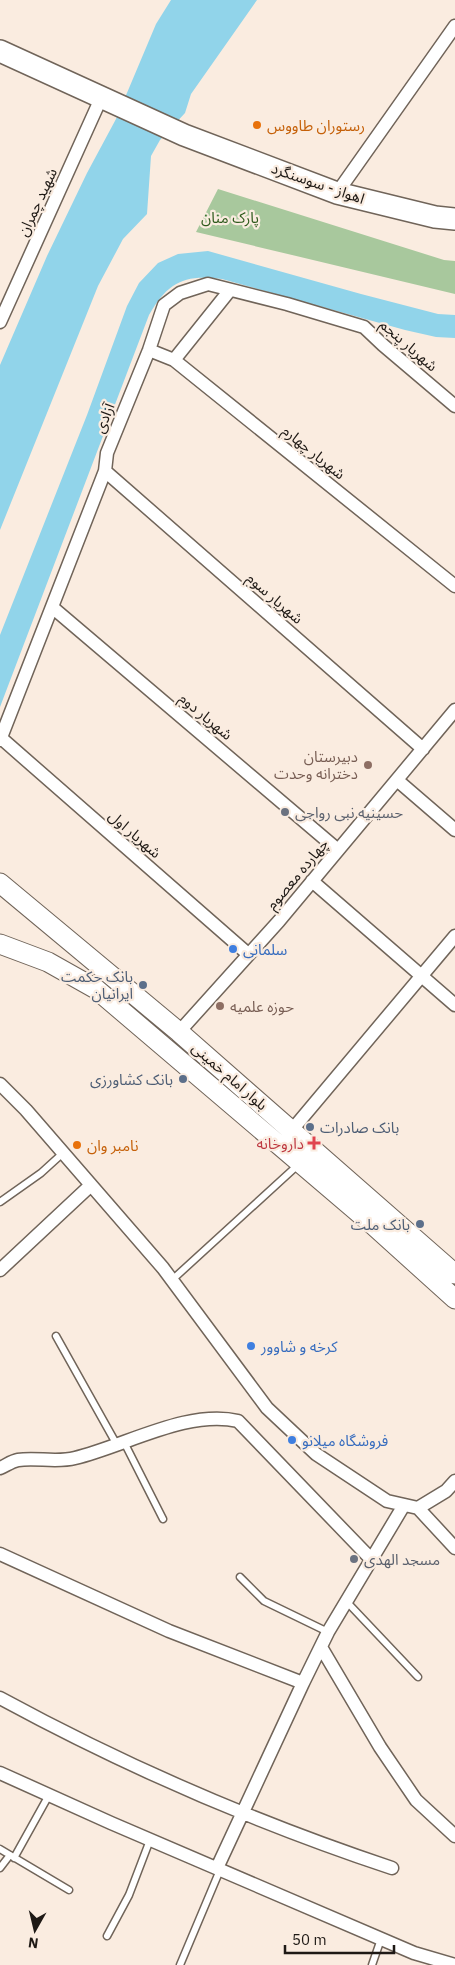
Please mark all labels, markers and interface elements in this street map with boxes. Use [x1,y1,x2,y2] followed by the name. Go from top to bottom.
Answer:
[267,116,365,135] place label: رستوران طاووس
[251,119,263,131] marker: رستوران طاووس
[269,158,367,208] street label: اهواز - سوسنگرد
[13,165,62,240] street label: شهید چمران
[201,208,259,228] park label: پارک منان
[375,315,442,377] street label: شهریار پنجم
[89,400,119,436] street label: آزادی
[277,421,350,485] street label: شهریار چهارم
[241,568,307,629] street label: شهریار سوم
[174,688,237,745] street label: شهریار دوم
[274,747,358,783] place label: دبیرستان دخترانه وحدت
[362,759,374,771] marker: دبیرستان دخترانه وحدت
[295,803,403,822] place label: حسینیه نبی رواجی
[105,806,165,862] street label: شهریار اول
[279,806,291,818] marker: حسینیه نبی رواجی
[262,834,334,915] street label: چهارده معصوم
[243,940,288,959] place label: سلمانی
[227,943,239,955] marker: سلمانی
[61,967,133,1003] place label: بانک حکمت ایرانیان
[137,979,149,991] marker: بانک حکمت ایرانیان
[230,997,294,1016] place label: حوزه علمیه
[214,1000,226,1012] marker: حوزه علمیه
[187,1038,272,1116] street label: بلوار امام خمینی
[90,1070,173,1089] place label: بانک کشاورزی
[177,1073,189,1085] marker: بانک کشاورزی
[320,1118,399,1137] place label: بانک صادرات
[304,1121,316,1133] marker: بانک صادرات
[257,1134,304,1153] place label: داروخانه
[87,1136,138,1155] place label: نامبر وان
[308,1137,320,1149] marker: داروخانه
[71,1139,83,1151] marker: نامبر وان
[351,1215,410,1234] place label: بانک ملت
[414,1218,426,1230] marker: بانک ملت
[260,1337,338,1356] place label: کرخه و شاوور
[245,1340,257,1352] marker: کرخه و شاوور
[302,1431,389,1450] place label: فروشگاه میلانو
[286,1434,298,1446] marker: فروشگاه میلانو
[364,1550,440,1569] place label: مسجد الهدی
[348,1553,360,1565] marker: مسجد الهدی
[10,1905,60,1955] north arrow
[285,1922,394,1954] scale bar
[292,1930,327,1949] text: 50 m
[27,1933,39,1952] text: N

